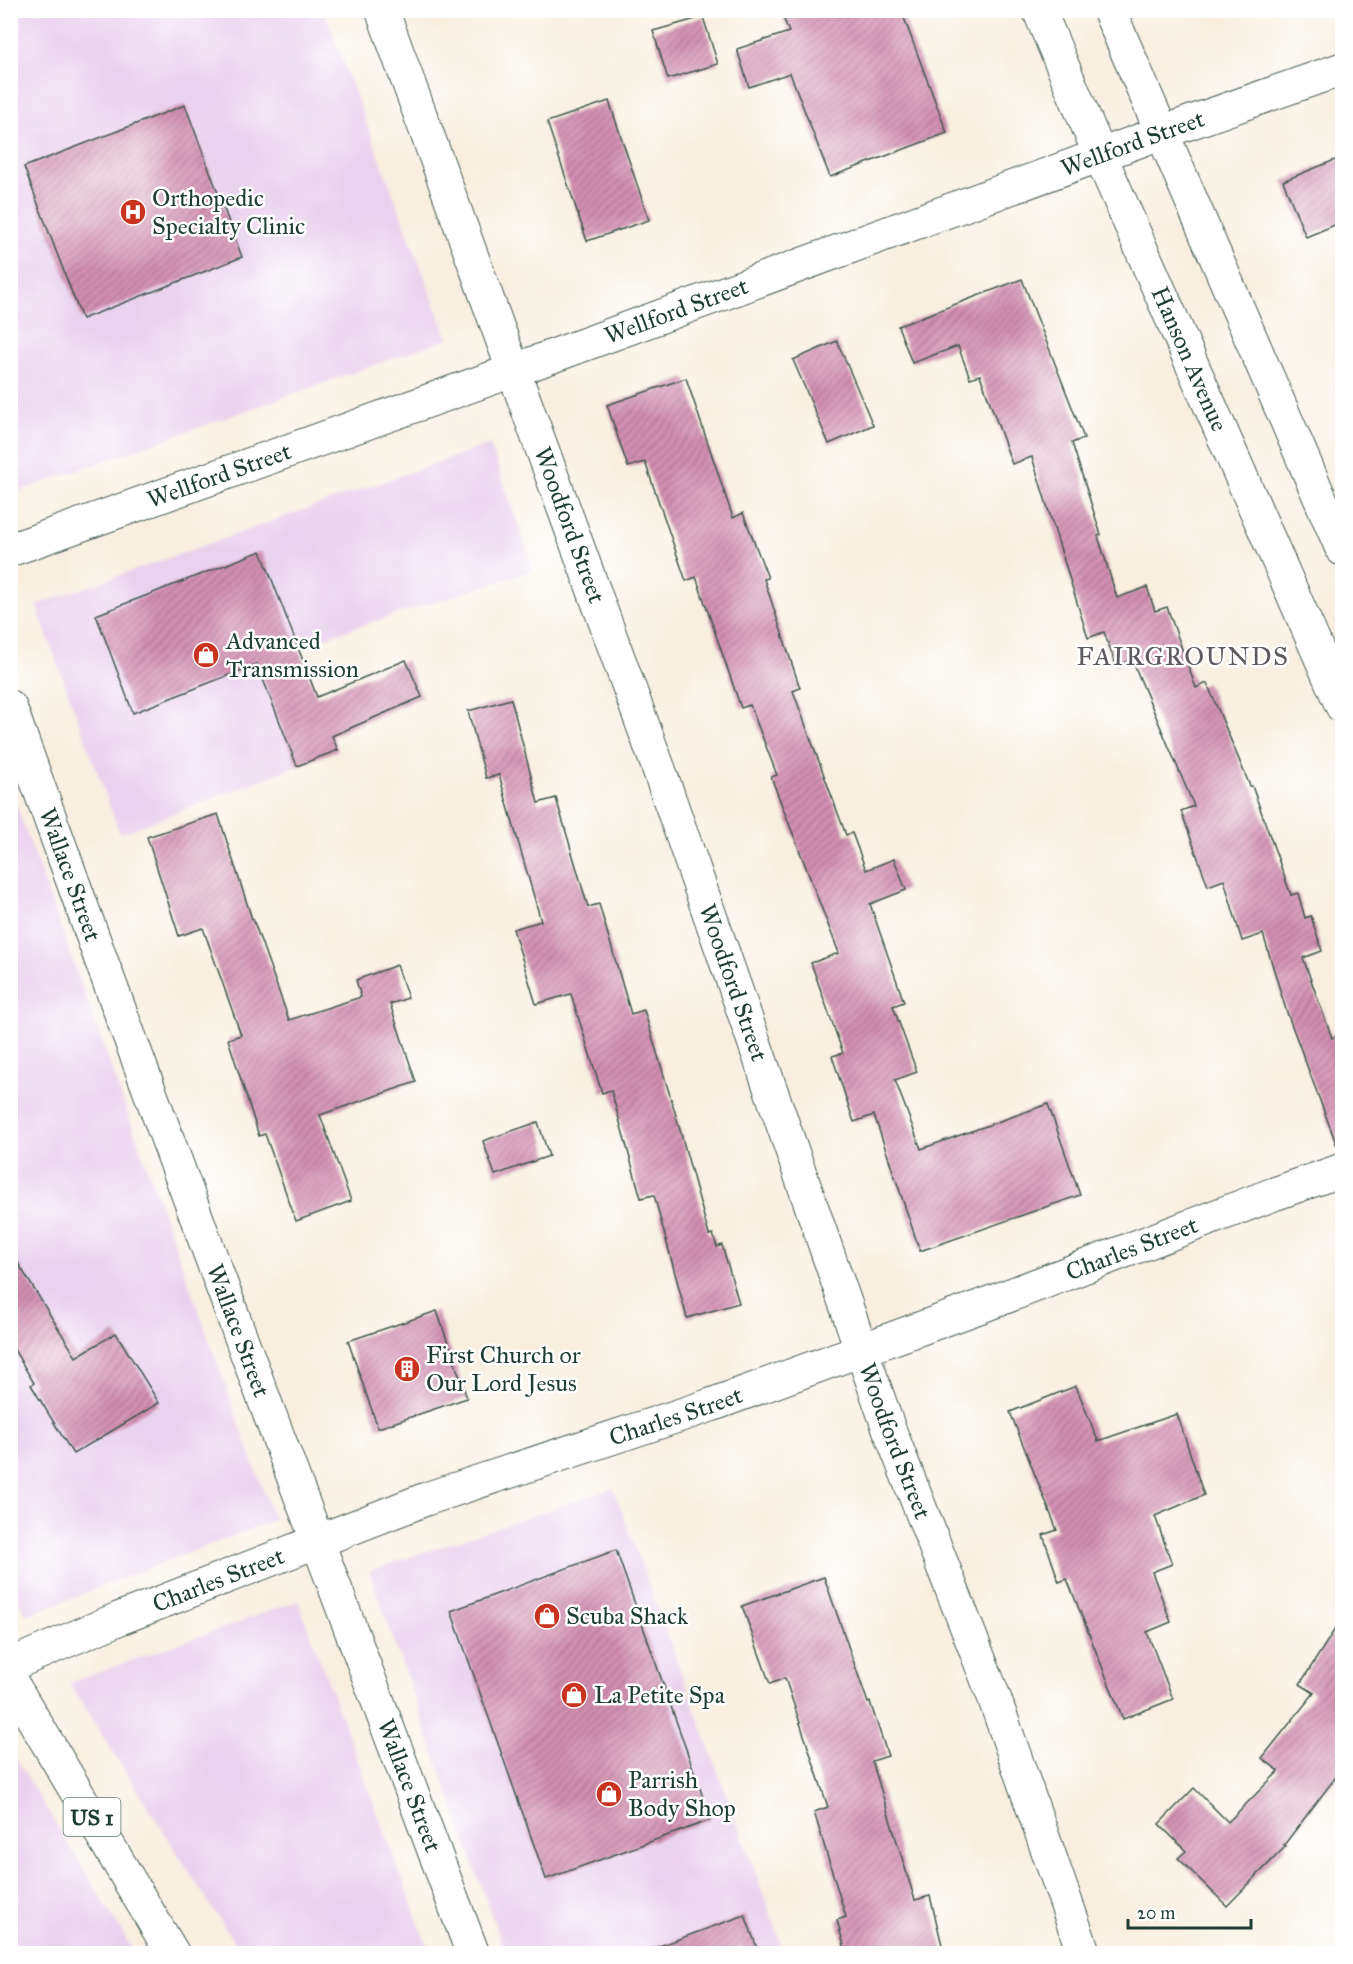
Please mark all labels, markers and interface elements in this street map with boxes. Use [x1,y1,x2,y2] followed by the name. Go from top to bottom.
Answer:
[1057,103,1209,183] street label: Wellford Street
[152,183,305,241] place label: Orthopedic Specialty Clinic
[118,197,148,227] hospital icon: Orthopedic Specialty Clinic
[600,270,753,351] street label: Wellford Street
[1145,282,1234,436] street label: Hanson Avenue
[143,436,296,515] street label: Wellford Street
[528,443,612,608] street label: Woodford Street
[225,626,359,684] place label: Advanced Transmission
[191,640,221,670] shop icon: Advanced Transmission
[1077,640,1289,672] district label: FAIRGROUNDS
[32,804,108,946] street label: Wallace Street
[692,900,775,1065] street label: Woodford Street
[1062,1209,1202,1287] street label: Charles Street
[200,1260,277,1402] street label: Wallace Street
[426,1340,581,1398] place label: First Church or Our Lord Jesus
[392,1354,422,1384] building icon: First Church or Our Lord Jesus
[852,1359,938,1524] street label: Woodford Street
[605,1380,747,1453] street label: Charles Street
[148,1541,289,1619] street label: Charles Street
[532,1601,562,1631] shop icon: Scuba Shack
[566,1601,689,1631] place label: Scuba Shack
[559,1680,589,1710] shop icon: La Petite Spa
[594,1680,726,1710] place label: La Petite Spa
[371,1715,448,1857] street label: Wallace Street
[628,1765,736,1823] place label: Parrish Body Shop
[594,1779,624,1809] shop icon: Parrish Body Shop
[64,1798,121,1836] road number: US 1
[1128,1892,1251,1930] scale bar
[1137,1902,1175,1924] text: 20 m

